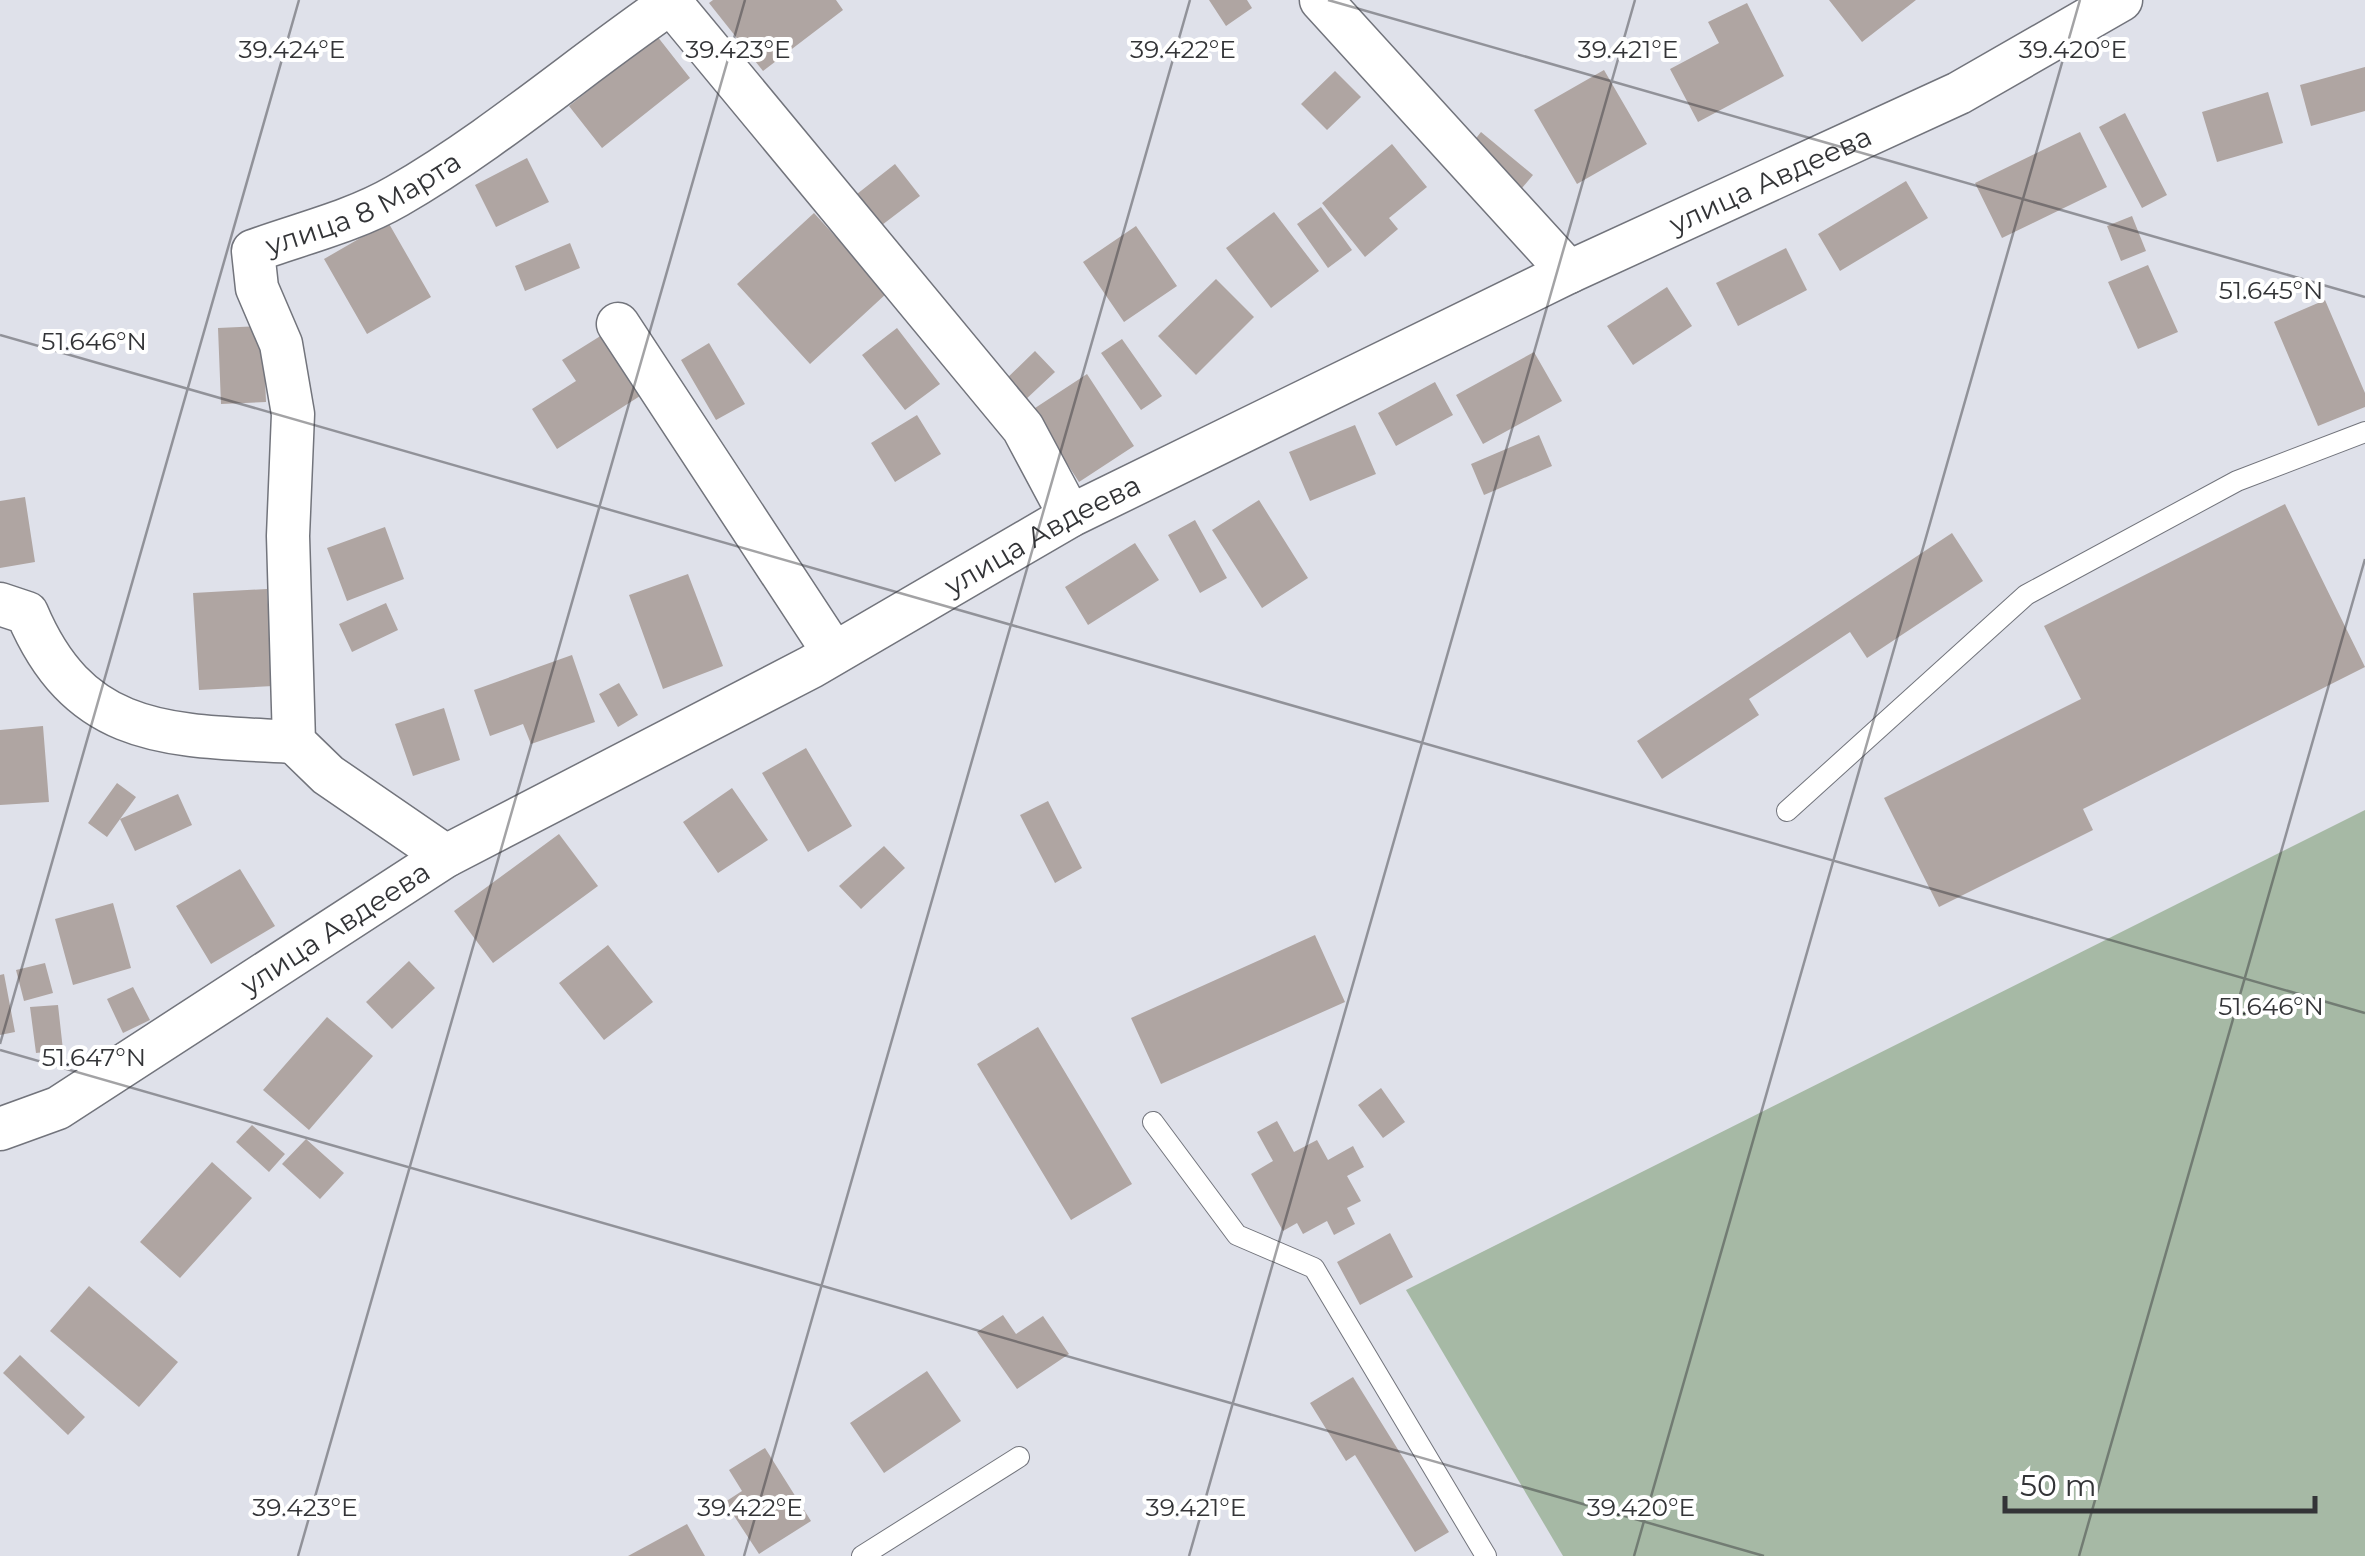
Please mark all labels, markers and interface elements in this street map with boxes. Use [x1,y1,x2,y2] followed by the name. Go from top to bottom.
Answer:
[238,34,346,64] text: 39.424°E
[685,34,791,64] text: 39.423°E
[1130,34,1236,64] text: 39.422°E
[1578,34,1678,64] text: 39.421°E
[2019,34,2127,64] text: 39.420°E
[1663,119,1877,241] street label: улица Авдеева
[260,144,467,263] street label: улица 8 Марта
[2219,275,2323,305] text: 51.645°N
[41,326,147,356] text: 51.646°N
[937,467,1146,603] street label: улица Авдеева
[233,854,436,1002] street label: улица Авдеева
[2218,991,2324,1021] text: 51.646°N
[42,1042,146,1072] text: 51.647°N
[2005,1451,2315,1513] scale bar
[2020,1467,2097,1504] text: 50 m
[252,1492,358,1522] text: 39.423°E
[697,1492,803,1522] text: 39.422°E
[1146,1492,1246,1522] text: 39.421°E
[1587,1492,1695,1522] text: 39.420°E

